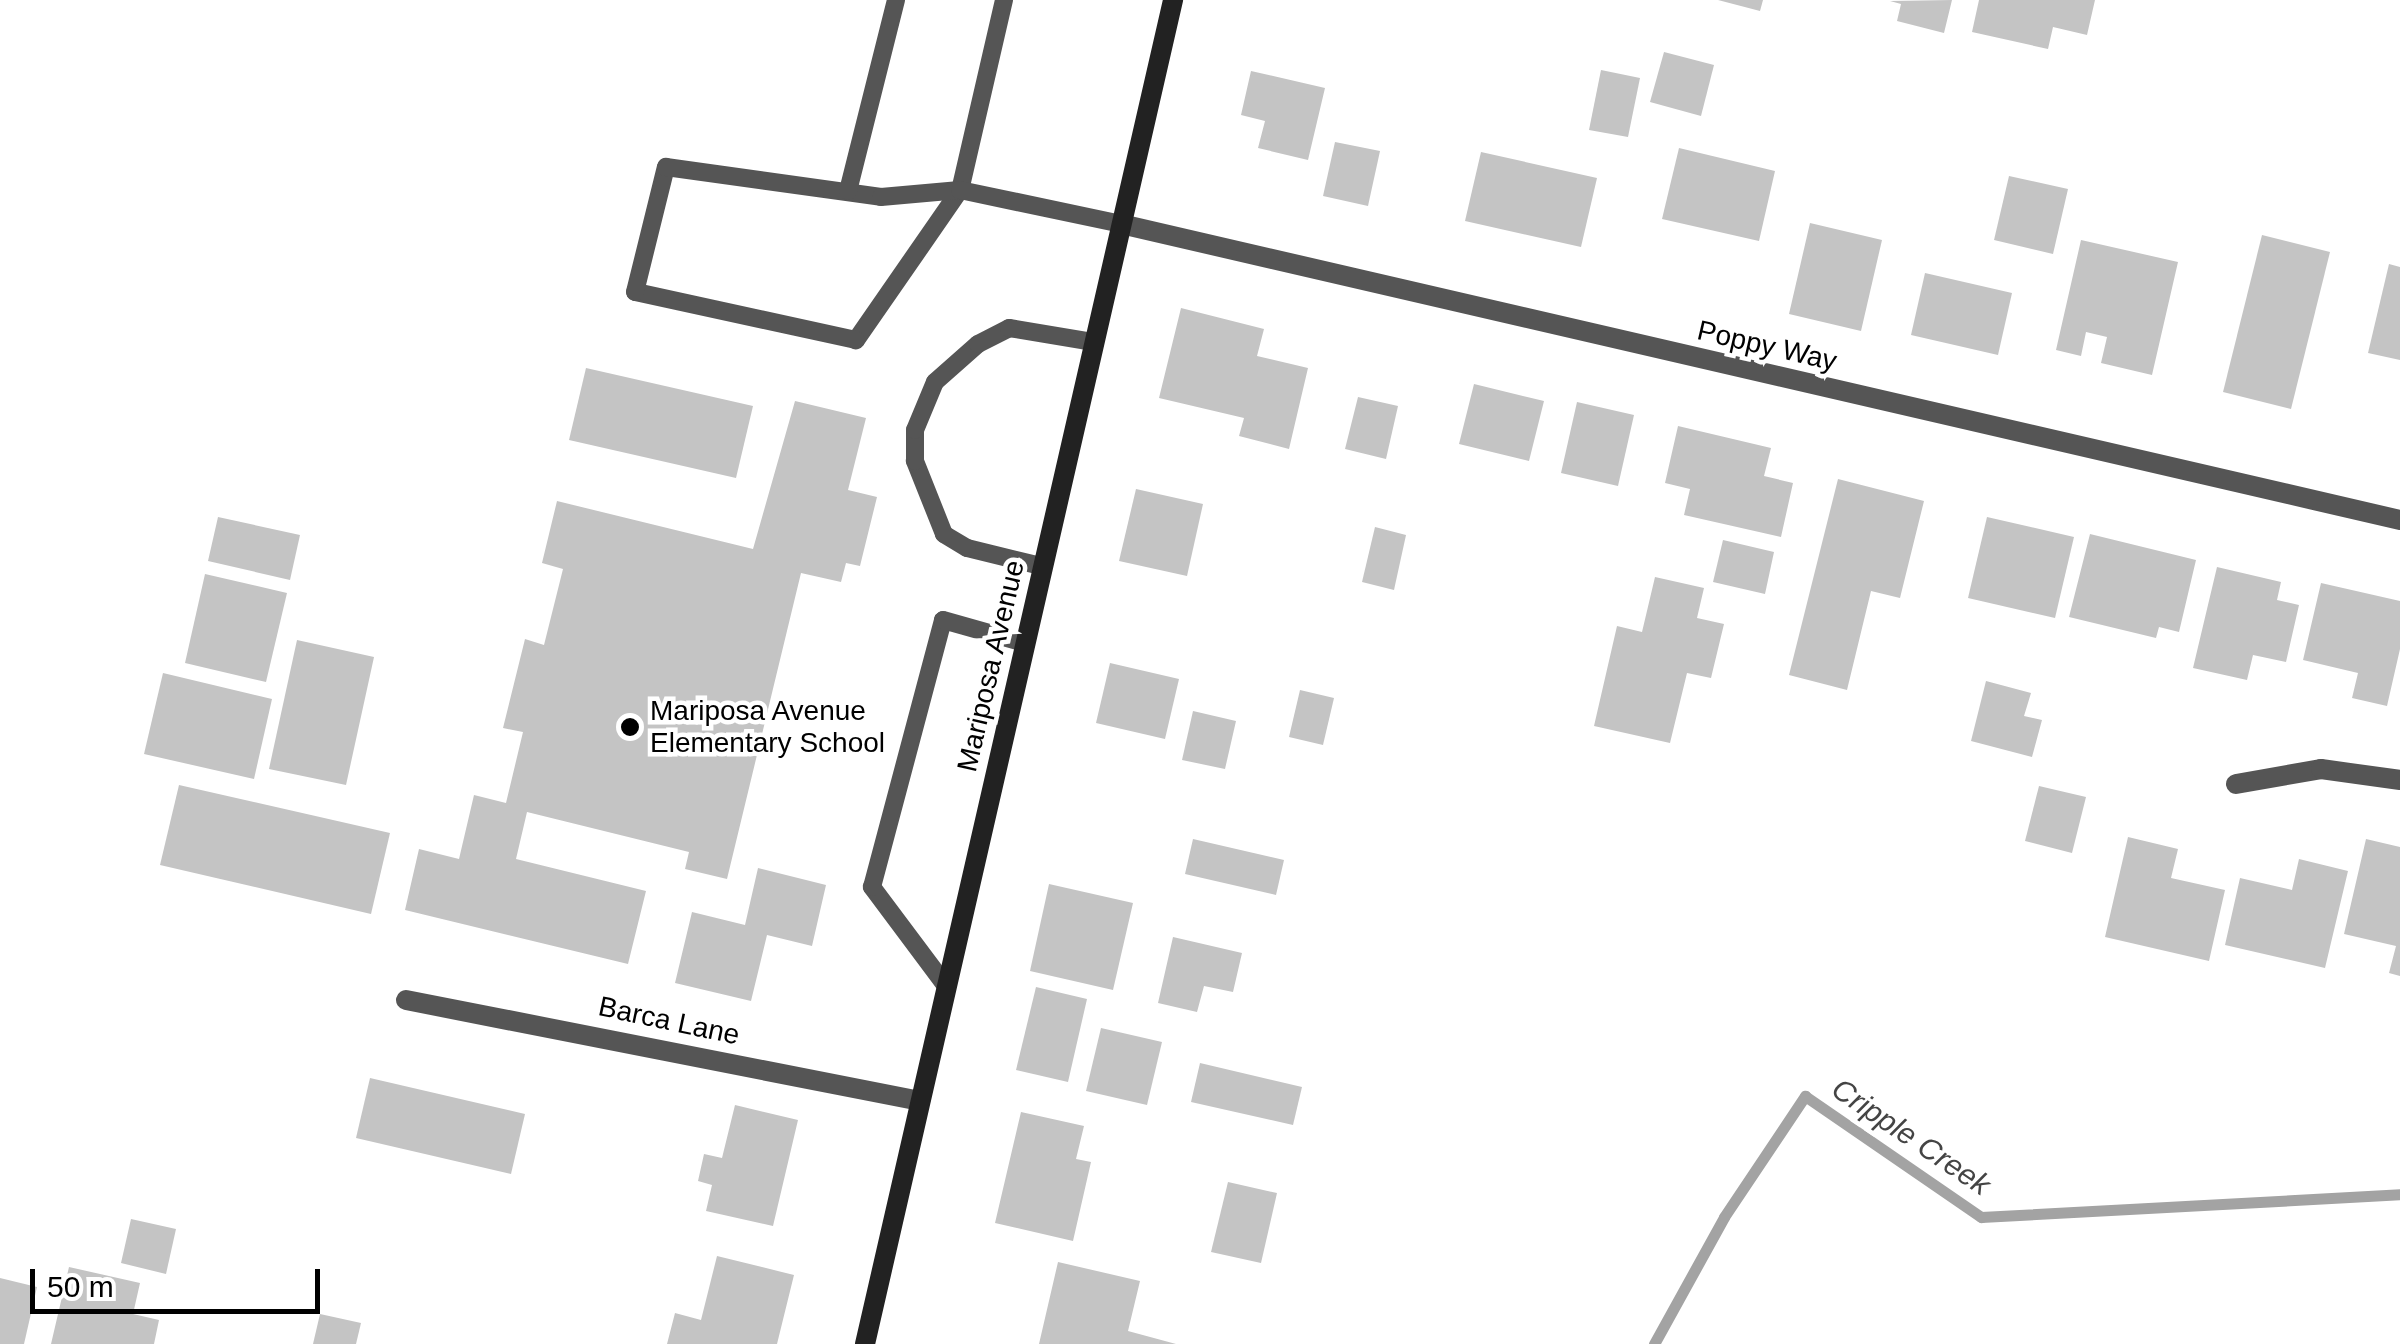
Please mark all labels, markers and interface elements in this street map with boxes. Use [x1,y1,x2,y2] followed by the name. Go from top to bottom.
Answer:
[1694,314,1840,378] street label: Poppy Way
[950,556,1032,776] street label: Mariposa Avenue
[650,694,885,760] place label: Mariposa Avenue Elementary School
[619,716,641,738] marker: Mariposa Avenue Elementary School
[595,990,743,1052] street label: Barca Lane
[1825,1071,1997,1203] water label: Cripple Creek
[35,1249,325,1311] scale bar
[47,1270,114,1303] text: 50 m

